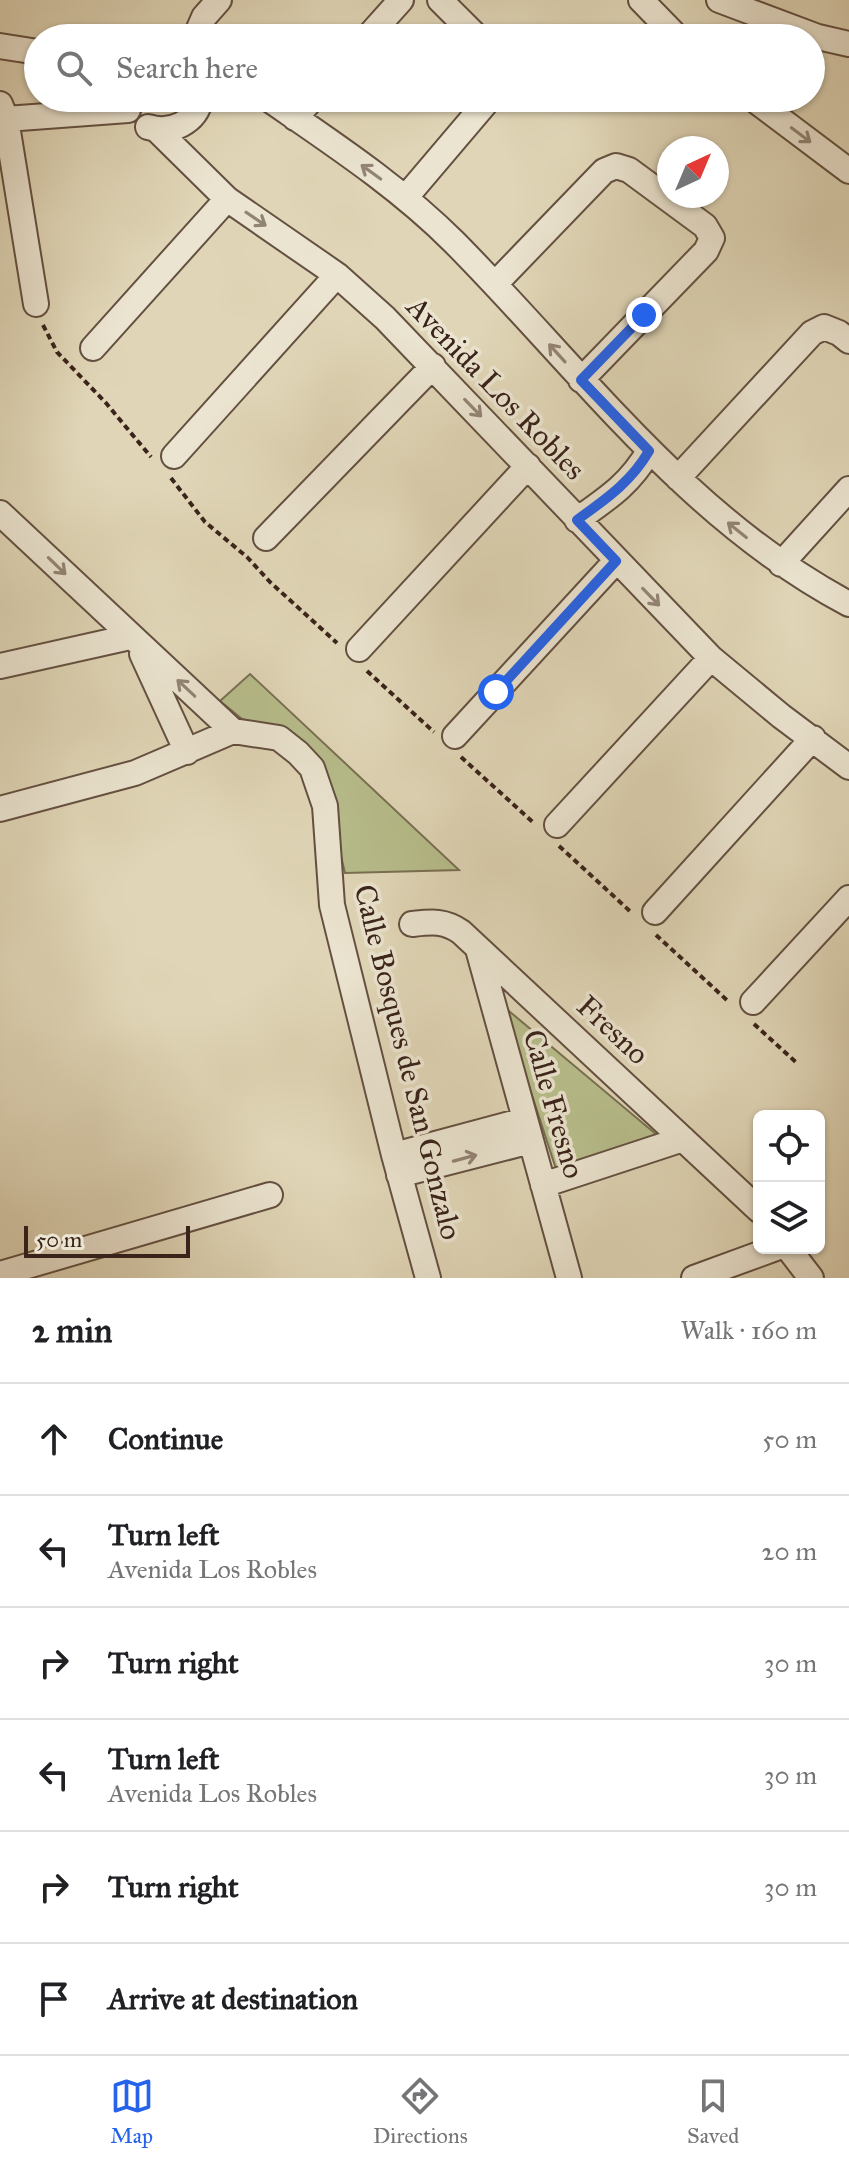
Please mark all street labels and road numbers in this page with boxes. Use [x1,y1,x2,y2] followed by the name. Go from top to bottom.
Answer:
[398,287,593,487] street label: Avenida Los Robles
[346,881,470,1243] street label: Calle Bosques de San Gonzalo
[570,988,656,1072] street label: Fresno
[516,1025,592,1183] street label: Calle Fresno

